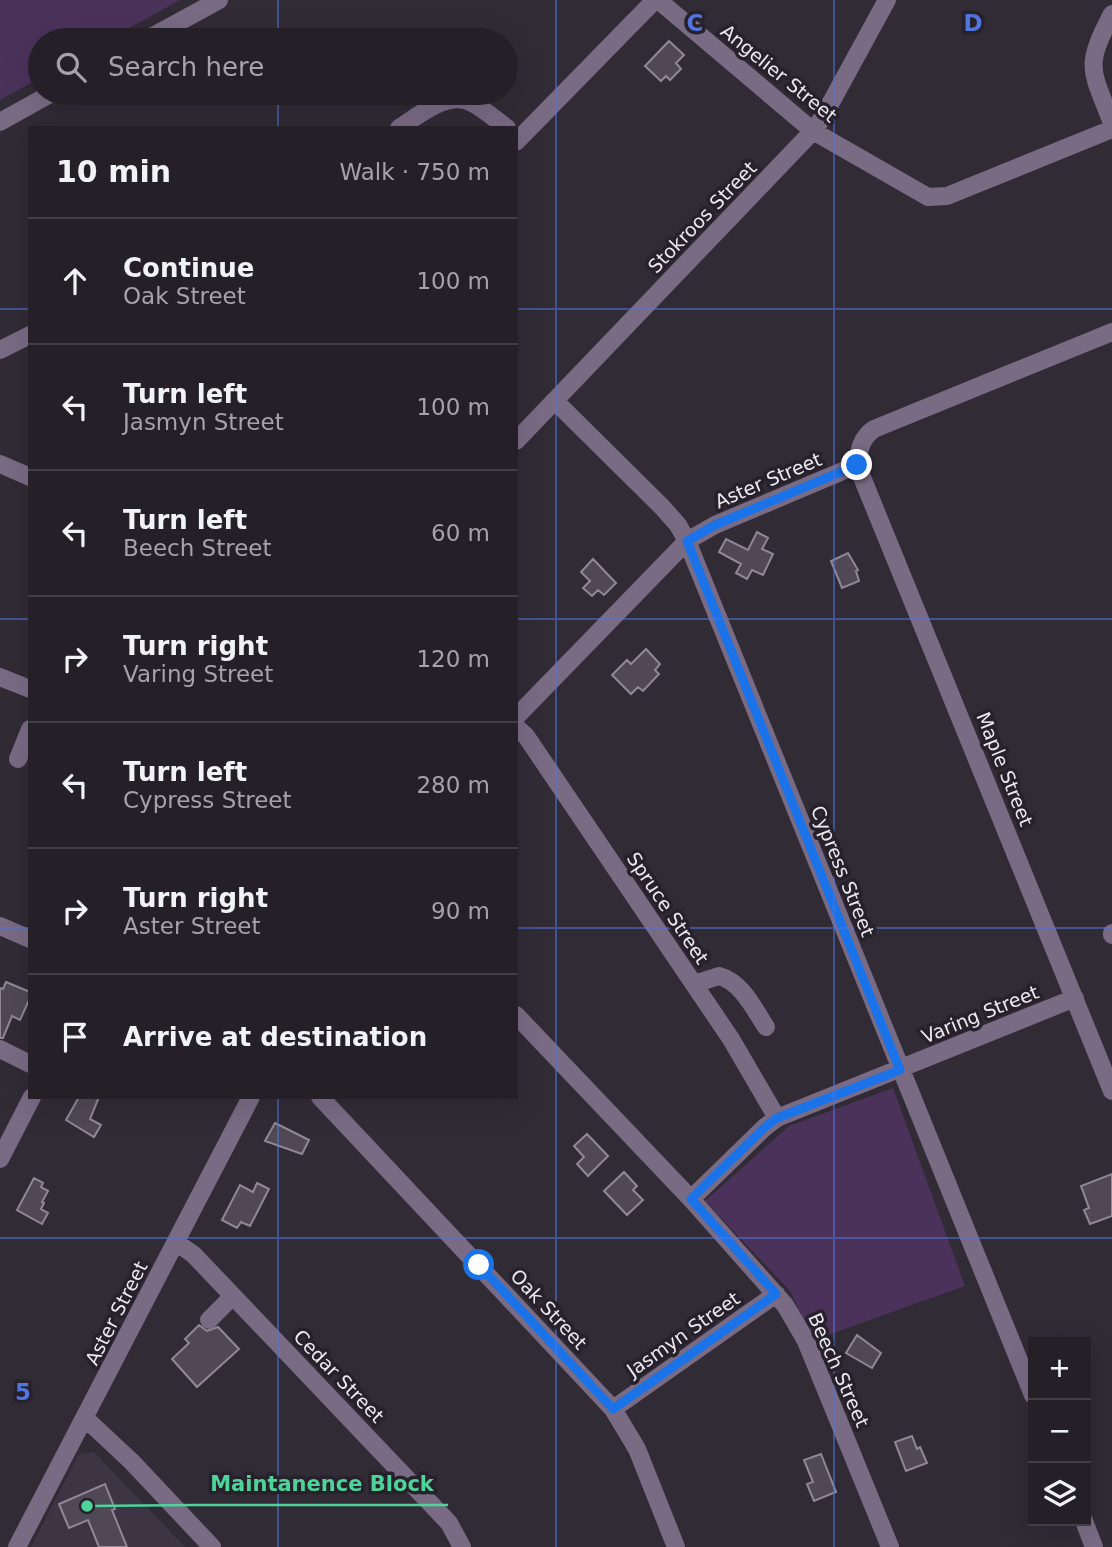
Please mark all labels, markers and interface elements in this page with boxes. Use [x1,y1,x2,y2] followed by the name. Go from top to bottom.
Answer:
[687,10,703,36] text: C
[963,10,983,36] text: D
[717,20,841,126] street label: Angelier Street
[28,28,518,105] search box
[52,48,90,86] icon: search
[108,52,264,82] text: Search here
[56,154,171,189] text: 10 min
[643,157,761,277] street label: Stokroos Street
[339,159,490,185] text: Walk · 750 m
[123,253,254,283] text: Continue
[56,262,94,300] icon: ahead
[416,268,490,294] text: 100 m
[123,283,246,309] text: Oak Street
[123,379,247,409] text: Turn left
[56,388,94,426] icon: left
[416,394,490,420] text: 100 m
[123,409,284,435] text: Jasmyn Street
[711,448,825,512] street label: Aster Street
[841,449,872,480] route end
[123,505,247,535] text: Turn left
[56,514,94,552] icon: left
[431,520,490,546] text: 60 m
[123,535,272,561] text: Beech Street
[123,631,268,661] text: Turn right
[56,640,94,678] icon: right
[416,646,490,672] text: 120 m
[123,661,273,687] text: Varing Street
[972,709,1038,829] street label: Maple Street
[123,757,247,787] text: Turn left
[56,766,94,804] icon: left
[416,772,490,798] text: 280 m
[123,787,292,813] text: Cypress Street
[807,802,879,940] street label: Cypress Street
[623,848,713,968] street label: Spruce Street
[123,883,268,913] text: Turn right
[56,892,94,930] icon: right
[431,898,490,924] text: 90 m
[123,913,261,939] text: Aster Street
[918,981,1042,1047] street label: Varing Street
[56,1018,94,1056] icon: arrive
[123,1022,427,1052] text: Arrive at destination
[463,1249,494,1280] route start
[80,1257,152,1369] street label: Aster Street
[506,1264,592,1354] street label: Oak Street
[622,1287,744,1382] street label: Jasmyn Street
[804,1309,874,1431] street label: Beech Street
[289,1325,389,1427] street label: Cedar Street
[1028,1337,1091,1526] map controls
[1028,1337,1091,1400] button: +
[15,1379,31,1405] text: 5
[1028,1400,1091,1463] button: −
[196,1463,448,1505] callout: Maintanence Block
[1028,1463,1091,1526] button: layers
[210,1472,435,1496] text: Maintanence Block

